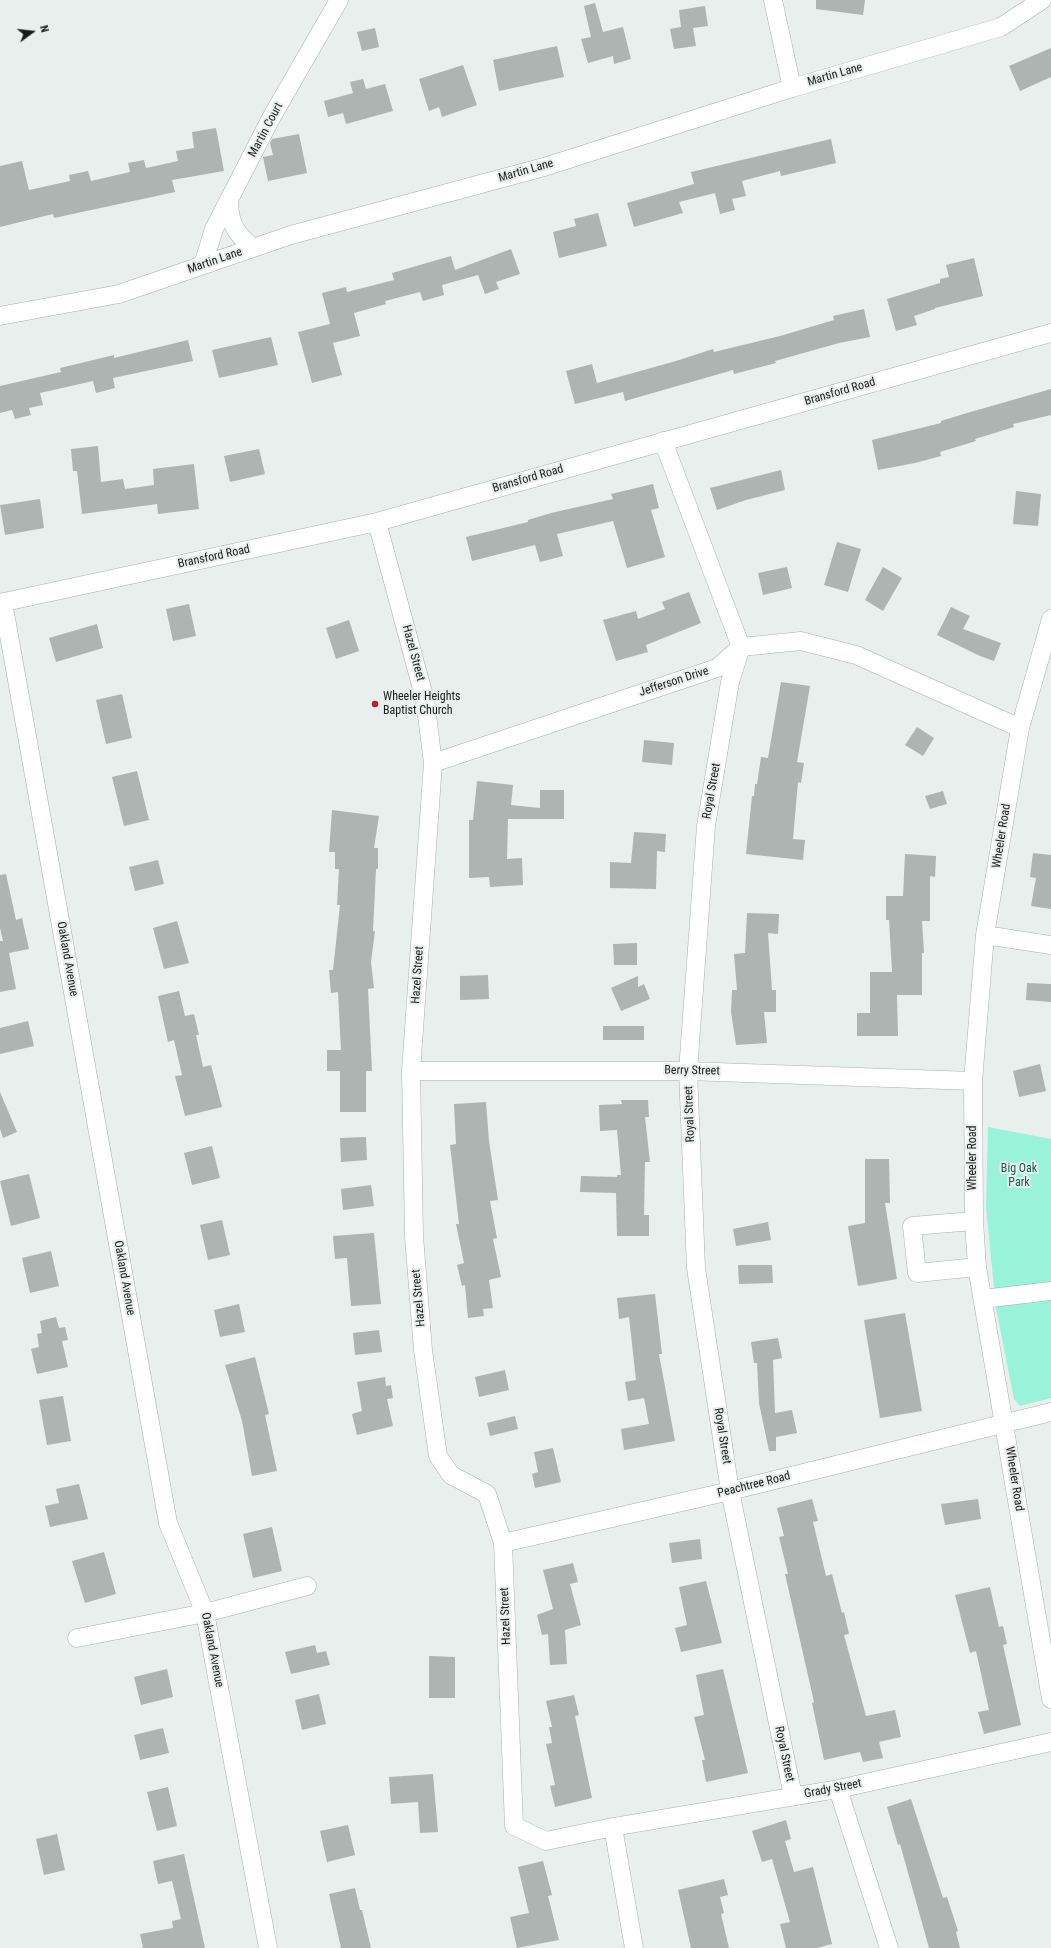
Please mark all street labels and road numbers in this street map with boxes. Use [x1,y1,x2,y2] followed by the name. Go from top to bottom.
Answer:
[806,60,864,90] street label: Martin Lane
[246,100,286,160] street label: Martin Court
[497,156,555,186] street label: Martin Lane
[186,245,244,277] street label: Martin Lane
[803,375,877,409] street label: Bransford Road
[491,462,565,496] street label: Bransford Road
[177,542,251,572] street label: Bransford Road
[399,623,427,683] street label: Hazel Street
[637,664,711,700] street label: Jefferson Drive
[700,762,724,820] street label: Royal Street
[990,803,1014,869] street label: Wheeler Road
[53,920,81,998] street label: Oakland Avenue
[409,946,427,1004] street label: Hazel Street
[664,1063,720,1079] street label: Berry Street
[682,1085,698,1143] street label: Royal Street
[966,1125,980,1191] street label: Wheeler Road
[110,1239,138,1317] street label: Oakland Avenue
[409,1269,429,1327] street label: Hazel Street
[710,1407,734,1465] street label: Royal Street
[1002,1446,1026,1512] street label: Wheeler Road
[716,1469,792,1501] street label: Peachtree Road
[498,1587,514,1645] street label: Hazel Street
[198,1611,226,1689] street label: Oakland Avenue
[771,1725,797,1783] street label: Royal Street
[803,1776,863,1802] street label: Grady Street

